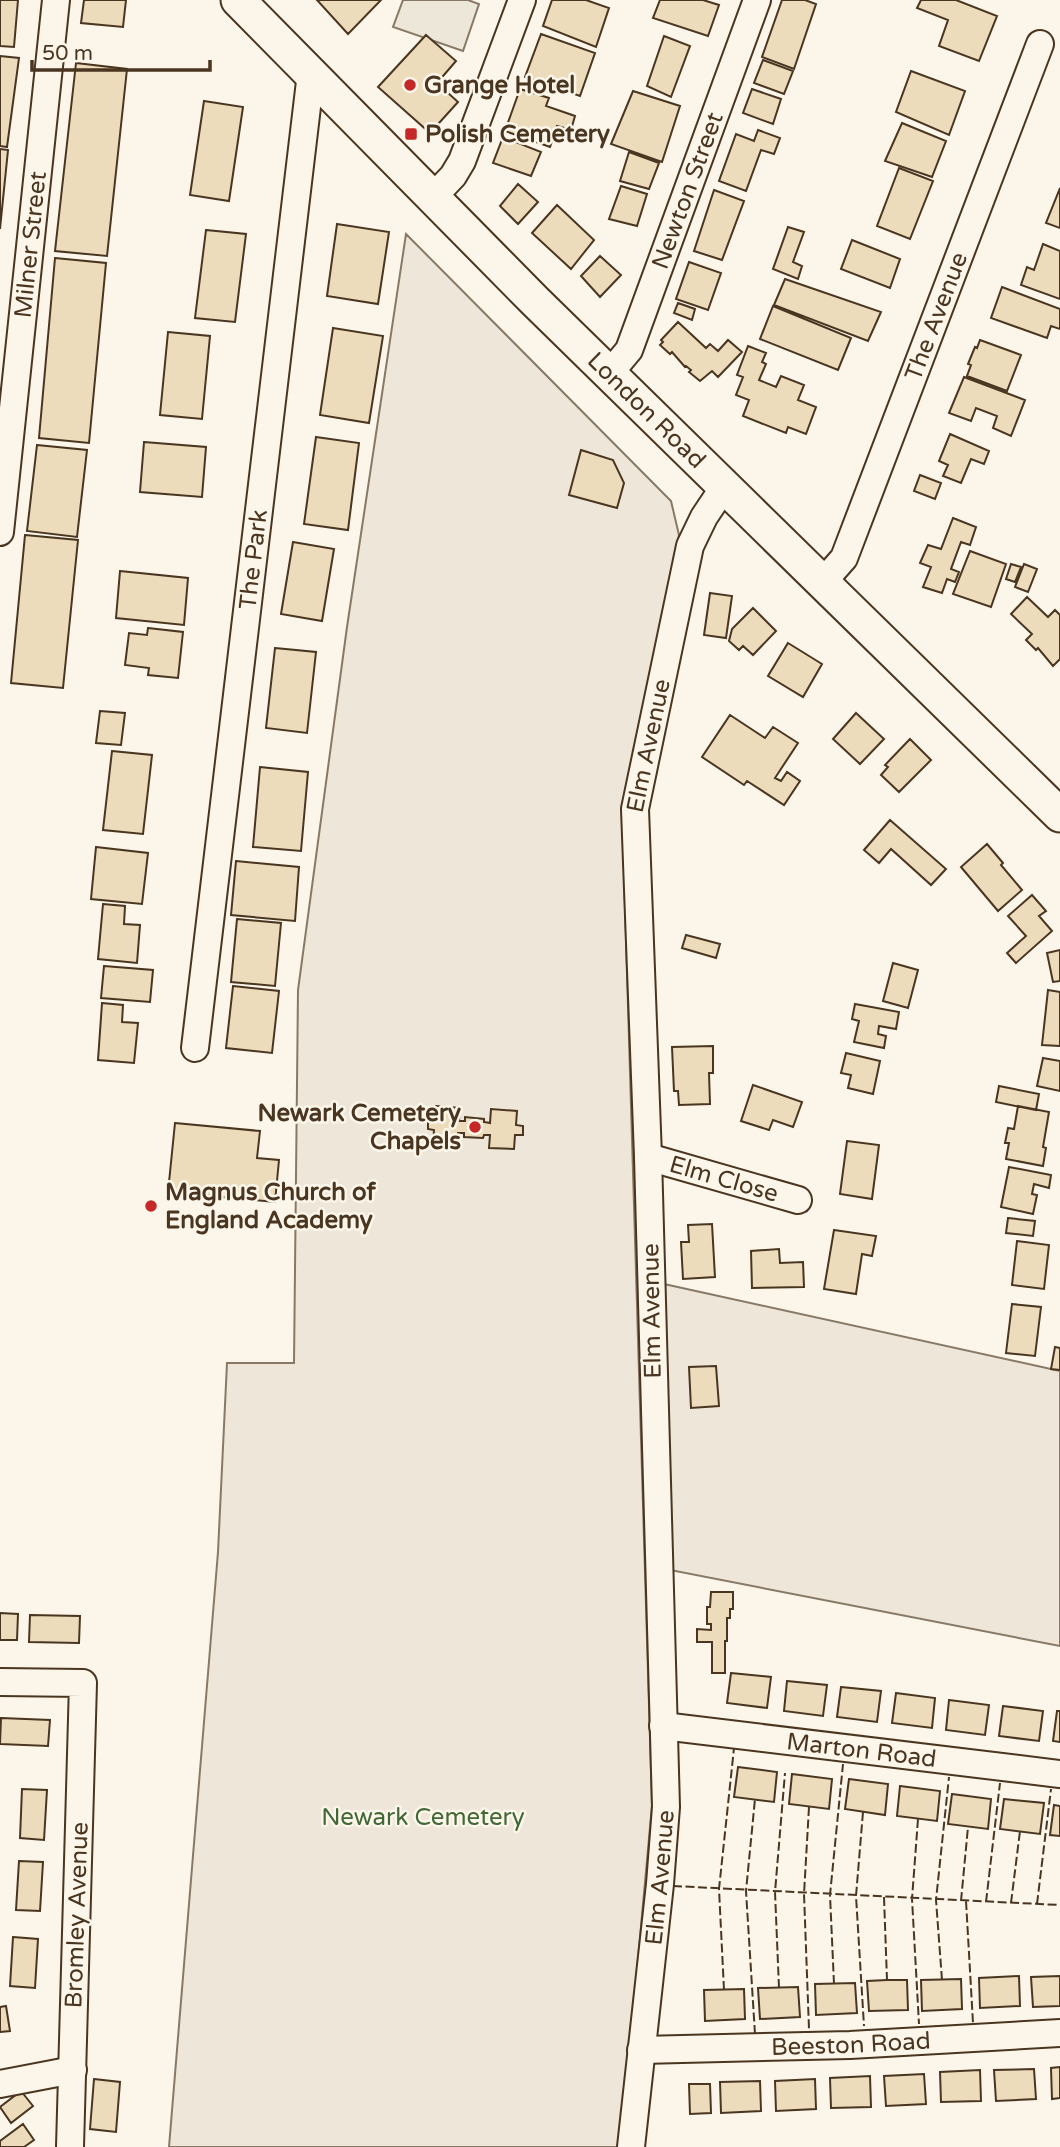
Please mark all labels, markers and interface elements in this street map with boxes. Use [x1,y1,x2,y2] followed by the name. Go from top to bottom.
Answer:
[32,28,210,72] scale bar
[42,41,93,66] text: 50 m
[424,71,575,100] place label: Grange Hotel
[402,77,418,93] marker: Grange Hotel
[645,108,729,273] street label: Newton Street
[425,120,610,149] place label: Polish Cemetery
[403,126,419,142] marker: Polish Cemetery
[8,170,52,319] street label: Milner Street
[899,248,974,384] street label: The Avenue
[581,346,712,474] street label: London Road
[233,508,273,611] street label: The Park
[620,676,676,815] street label: Elm Avenue
[258,1099,461,1156] place label: Newark Cemetery Chapels
[467,1119,483,1135] marker: Newark Cemetery Chapels
[666,1149,782,1208] street label: Elm Close
[165,1178,376,1235] place label: Magnus Church of England Academy
[143,1198,159,1214] marker: Magnus Church of England Academy
[636,1243,668,1379] street label: Elm Avenue
[785,1727,938,1773] street label: Marton Road
[321,1803,525,1832] park label: Newark Cemetery
[639,1809,680,1947] street label: Elm Avenue
[59,1821,95,2009] street label: Bromley Avenue
[771,2026,932,2061] street label: Beeston Road

